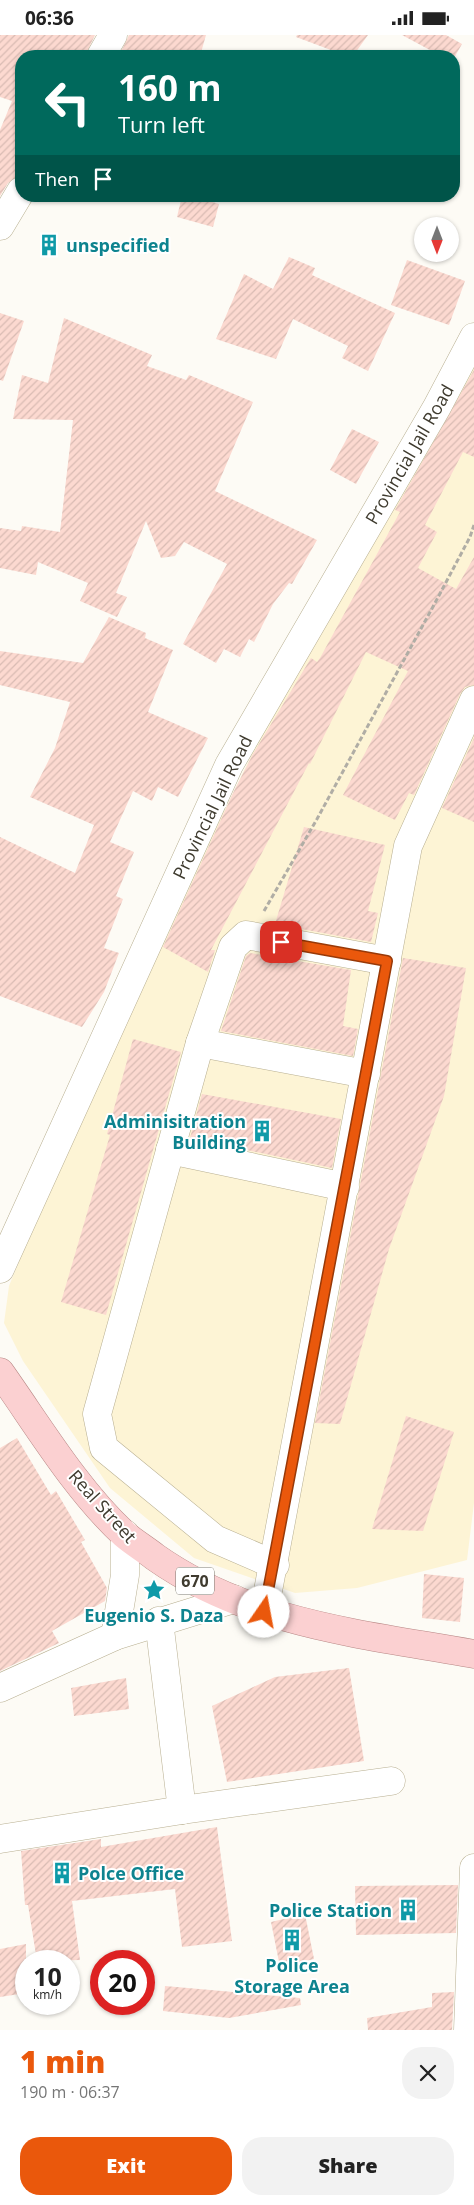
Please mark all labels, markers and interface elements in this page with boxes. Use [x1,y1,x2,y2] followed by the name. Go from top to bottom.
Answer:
[25,5,74,31] text: 06:36
[118,64,222,111] text: 160 m
[35,70,100,135] icon: left
[118,109,205,139] text: Turn left
[89,165,117,193] icon: arrive
[35,166,79,192] text: Then
[414,217,459,263] north arrow
[414,217,459,262] map controls
[36,232,62,258] building icon: unspecified
[66,233,170,257] place label: unspecified
[359,380,459,528] street label: Provincial Jail Road
[167,731,257,883] street label: Provincial Jail Road
[260,921,302,963] pin
[267,928,295,956] icon: arrive
[104,1109,246,1154] place label: Adminisitration Building
[249,1118,275,1144] building icon: Adminisitration Building
[64,1464,142,1548] street label: Real Street
[176,1567,214,1595] road number: 670
[141,1577,167,1603] place icon: Eugenio S. Daza
[237,1585,289,1637] position arrow
[84,1603,224,1627] place label: Eugenio S. Daza
[49,1860,75,1886] building icon: Polce Office
[78,1861,184,1885] place label: Polce Office
[395,1897,421,1923] building icon: Police Station
[269,1898,392,1922] place label: Police Station
[279,1927,305,1953] building icon: Police Storage Area
[90,1950,155,2015] speed limit sign: 20
[234,1953,350,1998] place label: Police Storage Area
[33,1959,62,1993] text: 10
[33,1986,62,2003] text: km/h
[20,2041,105,2082] text: 1 min
[402,2047,454,2099] button: close
[20,2081,120,2103] text: 190 m · 06:37
[20,2137,232,2195] button: Exit
[242,2137,454,2195] button: Share

